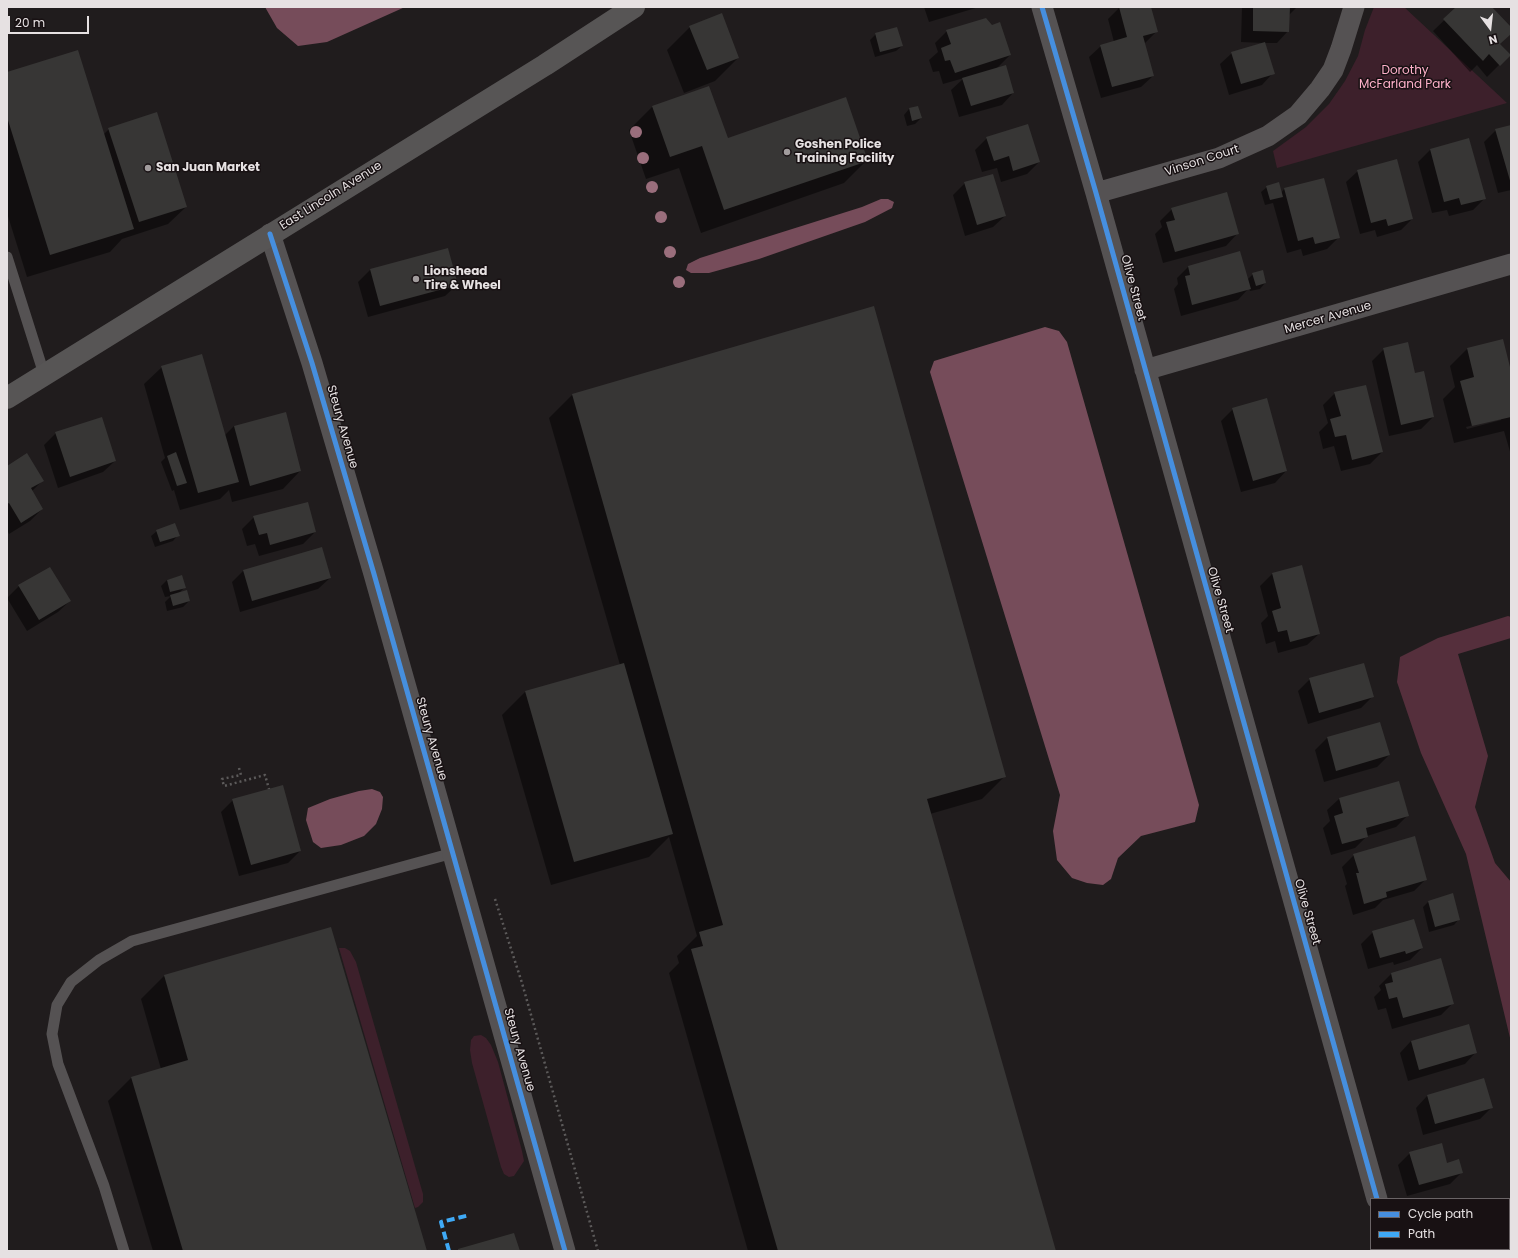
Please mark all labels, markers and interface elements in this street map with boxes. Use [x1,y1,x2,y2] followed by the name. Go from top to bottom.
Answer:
[10,8,91,34] scale bar
[1470,8,1510,48] north arrow
[15,14,45,31] text: 20 m
[1487,31,1499,48] text: N
[1359,64,1451,92] park label: Dorothy McFarland Park
[795,138,894,166] place label: Goshen Police Training Facility
[1163,142,1241,180] street label: Vinson Court
[782,147,792,157] marker: Goshen Police Training Facility
[277,159,385,233] street label: East Lincoln Avenue
[156,161,260,175] place label: San Juan Market
[143,163,153,173] marker: San Juan Market
[1117,253,1149,323] street label: Olive Street
[424,265,501,293] place label: Lionshead Tire & Wheel
[411,274,421,284] marker: Lionshead Tire & Wheel
[1283,299,1373,337] street label: Mercer Avenue
[323,384,361,470] street label: Steury Avenue
[1204,565,1236,635] street label: Olive Street
[412,696,450,782] street label: Steury Avenue
[1291,877,1323,947] street label: Olive Street
[500,1007,538,1093] street label: Steury Avenue
[1370,1198,1510,1250] legend
[1408,1205,1473,1222] text: Cycle path
[1408,1225,1435,1242] text: Path

